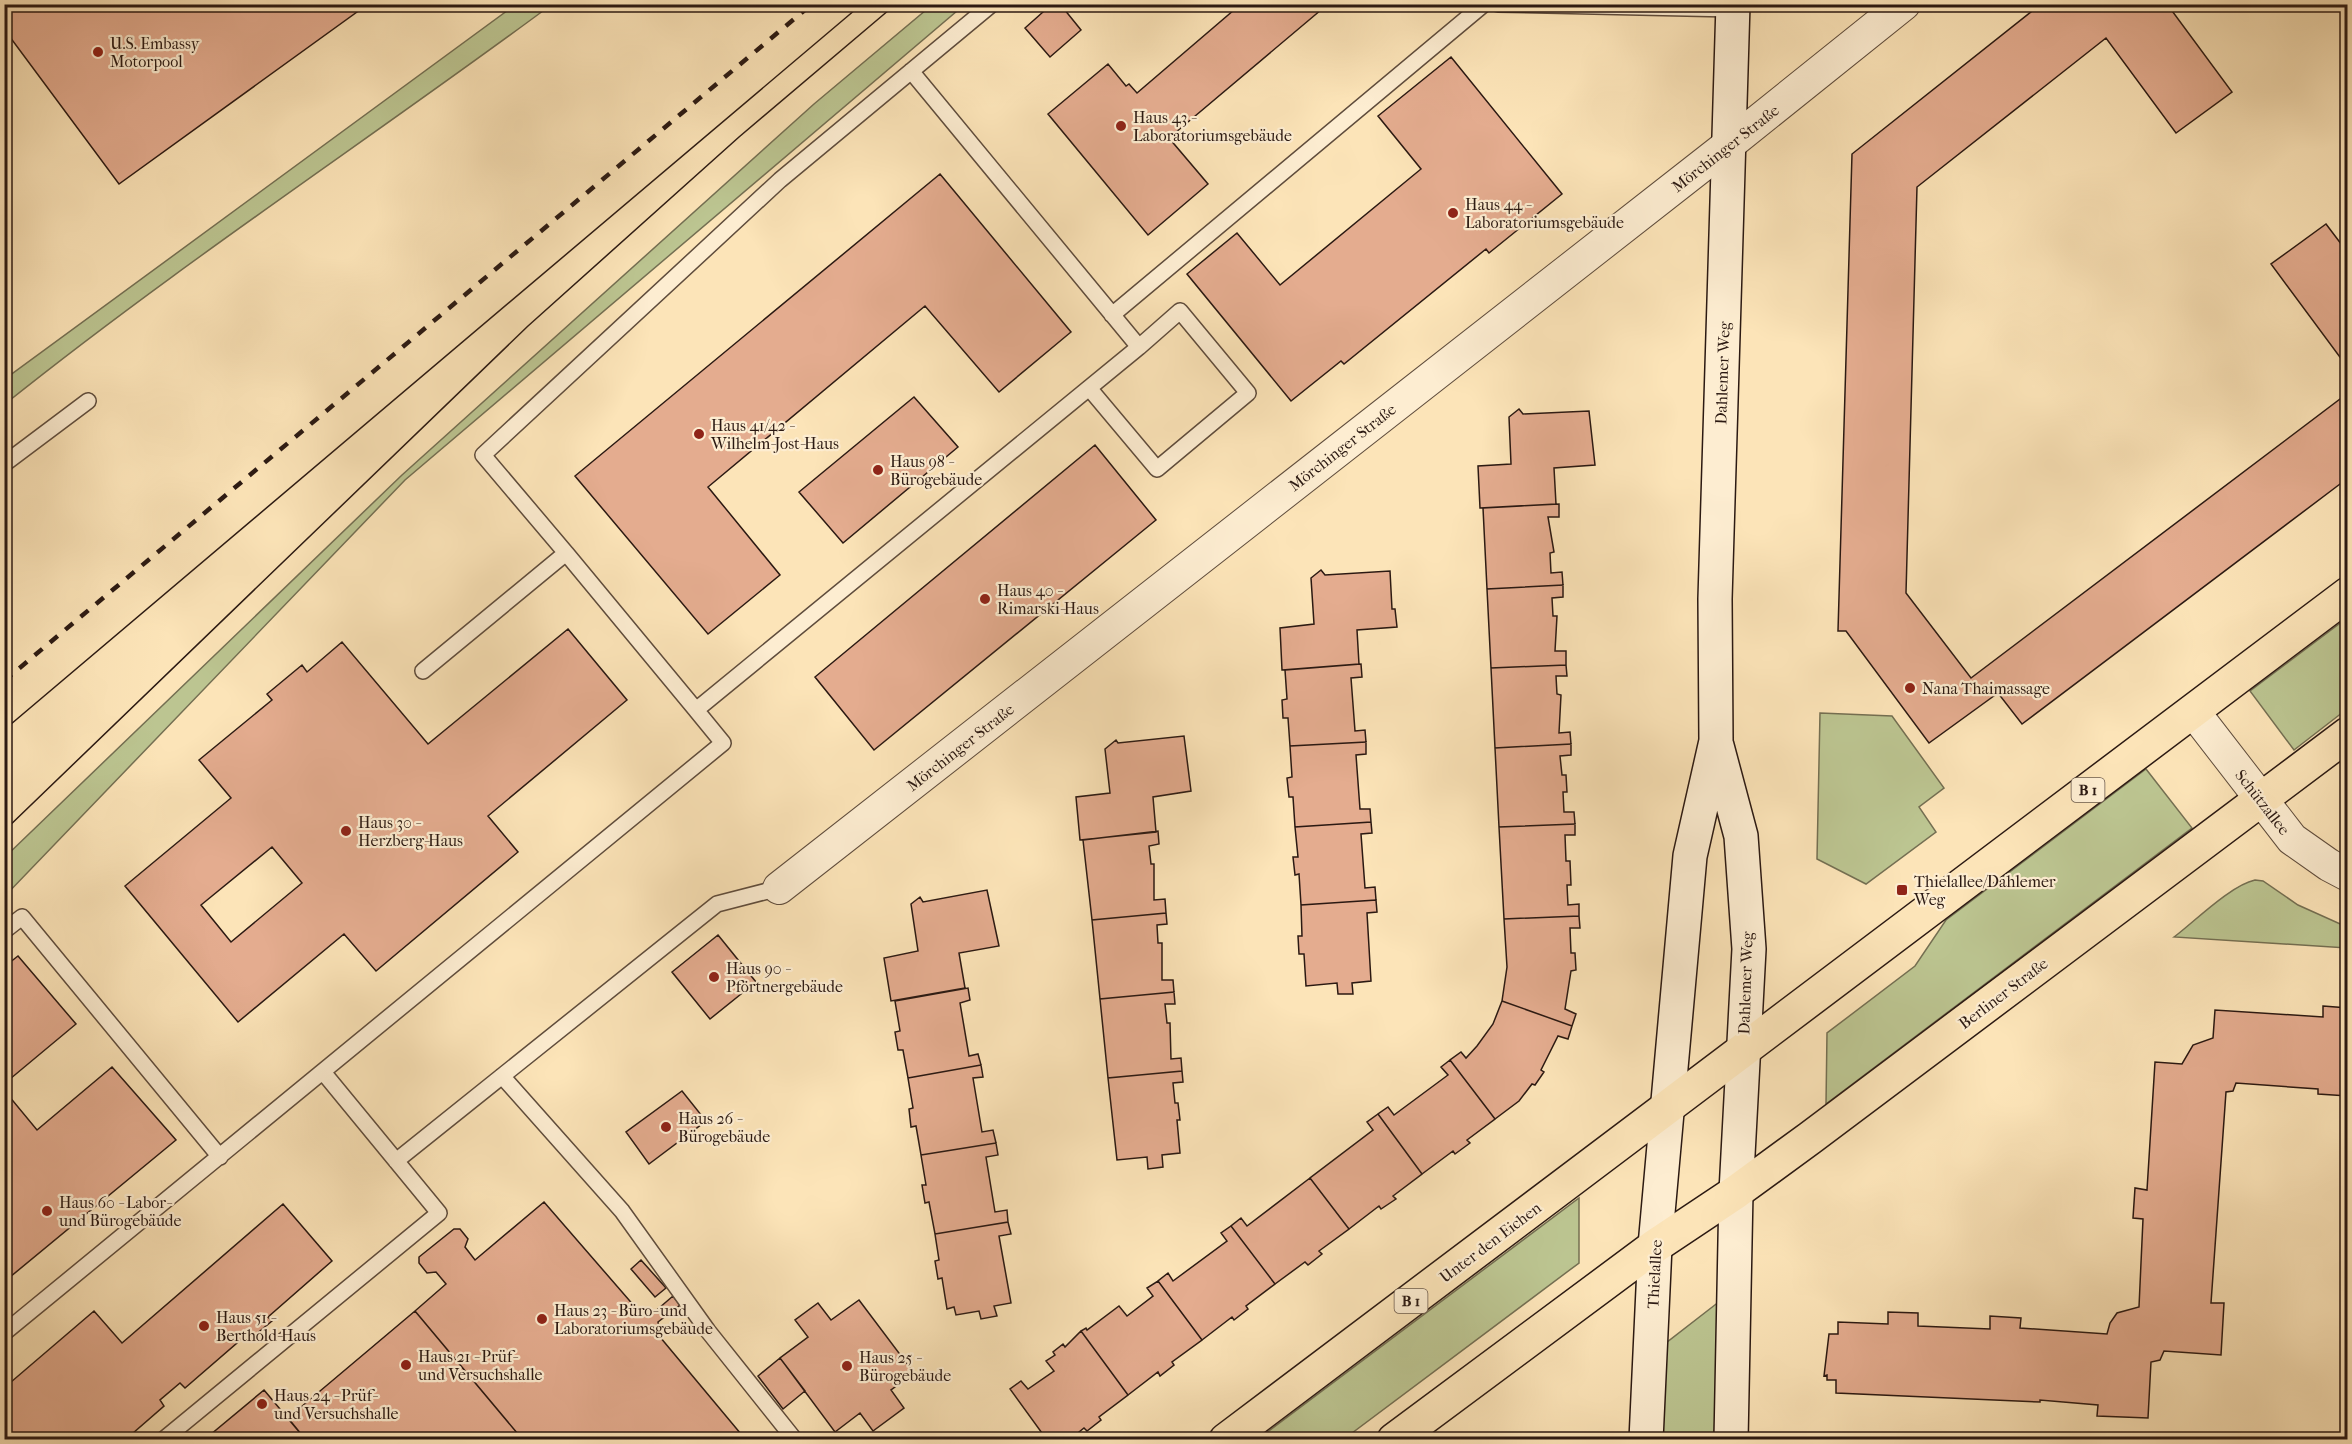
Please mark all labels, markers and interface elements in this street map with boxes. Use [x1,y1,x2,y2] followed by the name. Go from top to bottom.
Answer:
[110,34,200,71] place label: U.S. Embassy Motorpool
[91,45,105,59] marker: U.S. Embassy Motorpool
[1668,101,1783,196] street label: Mörchinger Straße
[1133,108,1292,145] place label: Haus 43 - Laboratoriumsgebäude
[1114,119,1128,133] marker: Haus 43 - Laboratoriumsgebäude
[1465,195,1624,232] place label: Haus 44 - Laboratoriumsgebäude
[1446,206,1460,220] marker: Haus 44 - Laboratoriumsgebäude
[1711,321,1734,425] street label: Dahlemer Weg
[1285,400,1400,495] street label: Mörchinger Straße
[710,416,839,453] place label: Haus 41/42 - Wilhelm-Jost-Haus
[692,427,706,441] marker: Haus 41/42 - Wilhelm-Jost-Haus
[890,452,982,489] place label: Haus 98 - Bürogebäude
[871,463,885,477] marker: Haus 98 - Bürogebäude
[997,581,1099,618] place label: Haus 40 - Rimarski-Haus
[978,592,992,606] marker: Haus 40 - Rimarski-Haus
[1922,679,2050,698] place label: Nana Thaimassage
[1903,681,1917,695] marker: Nana Thaimassage
[903,700,1018,795] street label: Mörchinger Straße
[2231,766,2294,839] street label: Schützallee
[2072,778,2104,802] road number: B 1
[358,813,463,850] place label: Haus 30 - Herzberg-Haus
[339,824,353,838] marker: Haus 30 - Herzberg-Haus
[1913,872,2056,909] place label: Thielallee/Dahlemer Weg
[1895,883,1909,897] marker: Thielallee/Dahlemer Weg
[1734,931,1757,1035] street label: Dahlemer Weg
[1955,954,2052,1033] street label: Berliner Straße
[726,959,843,996] place label: Haus 90 - Pförtnergebäude
[707,970,721,984] marker: Haus 90 - Pförtnergebäude
[678,1109,770,1146] place label: Haus 26 - Bürogebäude
[659,1120,673,1134] marker: Haus 26 - Bürogebäude
[58,1193,182,1230] place label: Haus 60 - Labor- und Bürogebäude
[1436,1198,1545,1287] street label: Unter den Eichen
[40,1204,54,1218] marker: Haus 60 - Labor- und Bürogebäude
[1643,1239,1666,1309] street label: Thielallee
[1394,1289,1428,1313] road number: B 1
[554,1301,713,1338] place label: Haus 23 - Büro- und Laboratoriumsgebäude
[216,1308,316,1345] place label: Haus 51 - Berthold-Haus
[535,1312,549,1326] marker: Haus 23 - Büro- und Laboratoriumsgebäude
[197,1319,211,1333] marker: Haus 51 - Berthold-Haus
[417,1347,542,1384] place label: Haus 21 - Prüf- und Versuchshalle
[859,1348,951,1385] place label: Haus 25 - Bürogebäude
[399,1358,413,1372] marker: Haus 21 - Prüf- und Versuchshalle
[840,1359,854,1373] marker: Haus 25 - Bürogebäude
[273,1386,398,1423] place label: Haus 24 - Prüf- und Versuchshalle
[255,1397,269,1411] marker: Haus 24 - Prüf- und Versuchshalle

